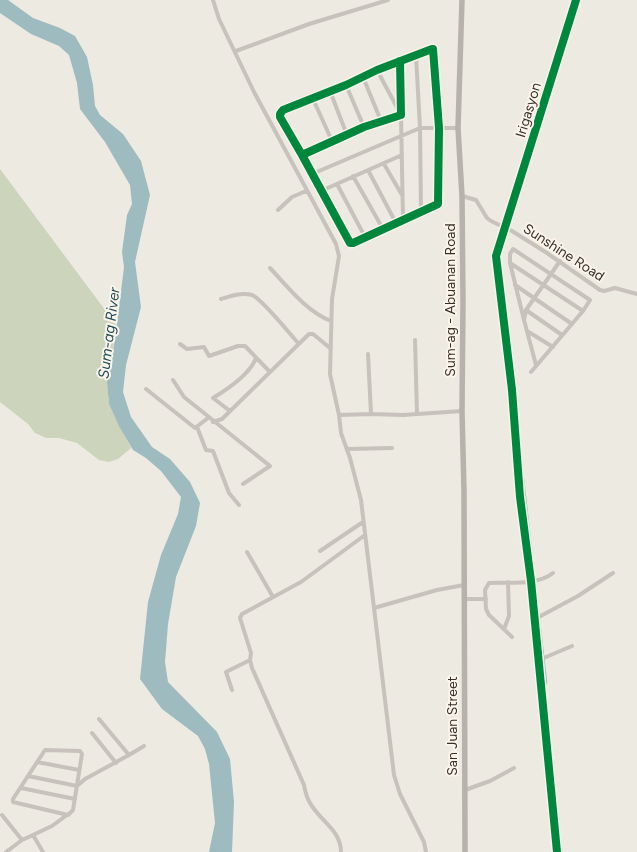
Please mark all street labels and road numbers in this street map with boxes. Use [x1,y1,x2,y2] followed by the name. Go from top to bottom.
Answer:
[512,80,545,140] street label: Irigasyon
[520,220,607,285] street label: Sunshine Road
[442,223,459,377] street label: Sum-ag - Abuanan Road
[444,676,461,776] street label: San Juan Street

